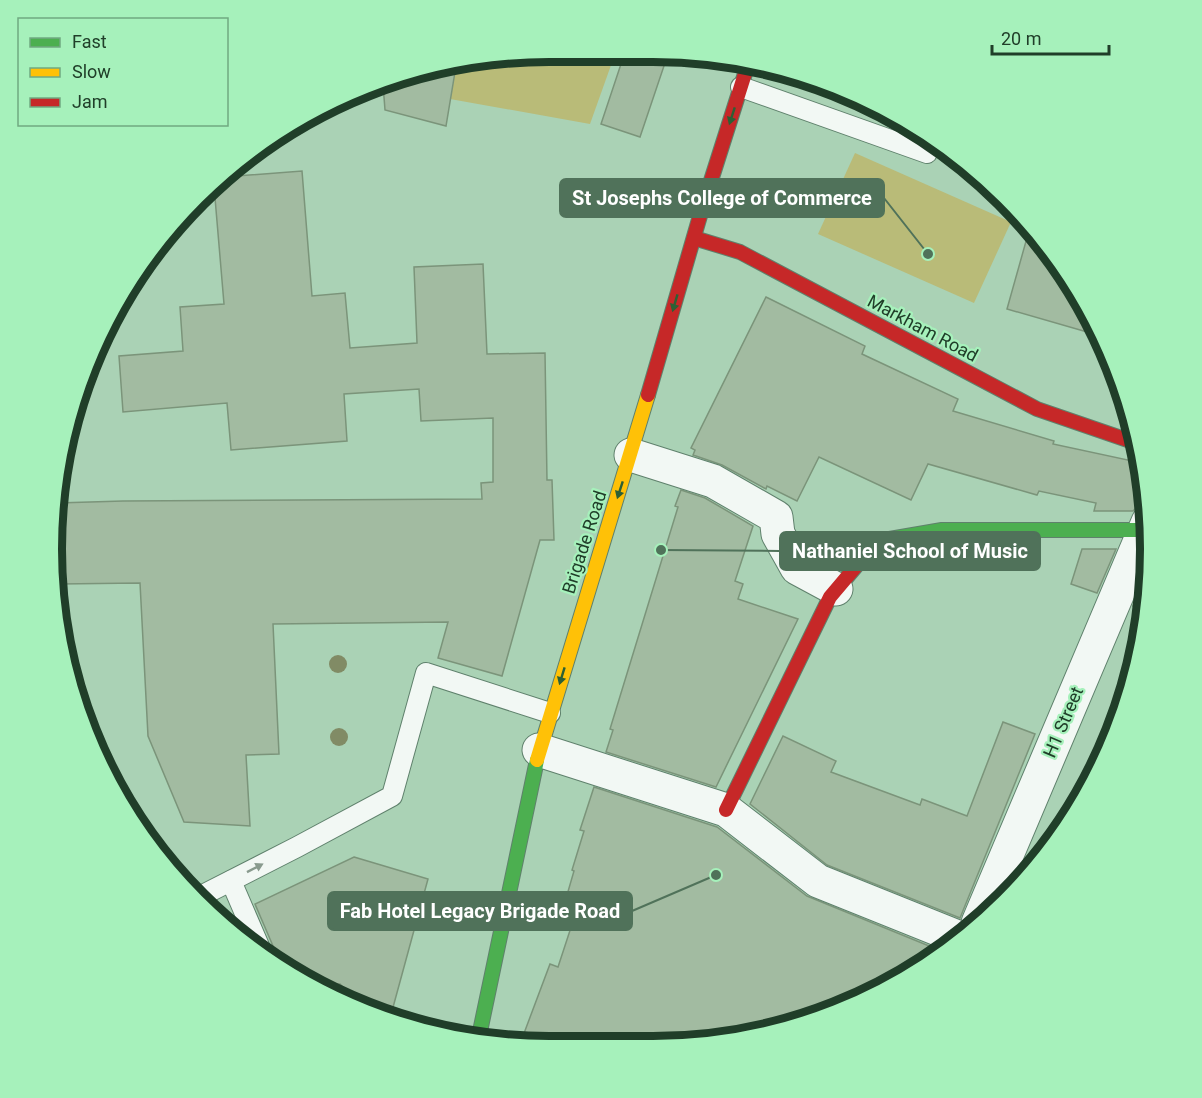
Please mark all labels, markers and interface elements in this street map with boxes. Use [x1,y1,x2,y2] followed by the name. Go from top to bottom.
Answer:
[18,18,228,126] legend
[992,18,1109,56] scale bar
[1001,28,1041,49] text: 20 m
[72,31,107,52] text: Fast
[72,61,111,82] text: Slow
[72,91,108,112] text: Jam
[726,107,736,125] one-way arrow
[560,179,884,217] callout: St Josephs College of Commerce
[572,186,872,210] text: St Josephs College of Commerce
[864,290,982,366] street label: Markham Road
[669,294,679,312] one-way arrow
[615,481,624,499] one-way arrow
[557,488,611,596] street label: Brigade Road
[780,532,1040,570] callout: Nathaniel School of Music
[792,539,1028,563] text: Nathaniel School of Music
[556,667,566,685] one-way arrow
[1039,683,1087,761] street label: H1 Street
[246,864,263,873] one-way arrow
[328,892,632,930] callout: Fab Hotel Legacy Brigade Road
[340,899,620,923] text: Fab Hotel Legacy Brigade Road

